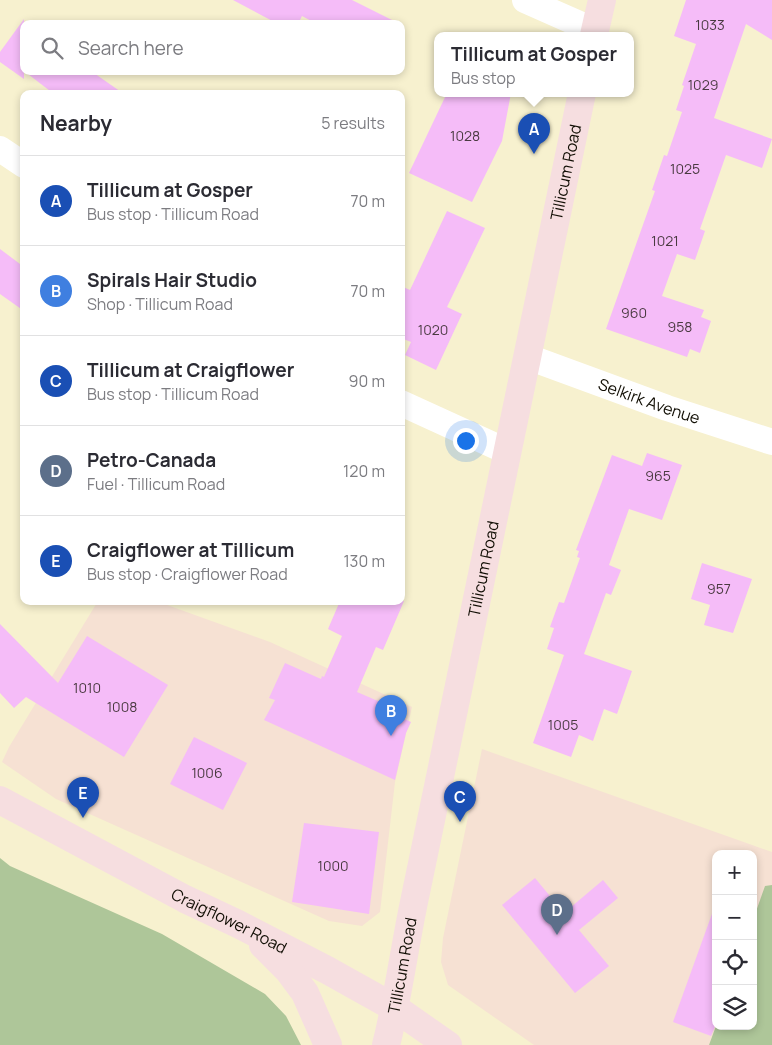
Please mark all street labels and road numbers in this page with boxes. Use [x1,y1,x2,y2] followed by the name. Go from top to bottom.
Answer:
[545,122,586,222] street label: Tillicum Road
[595,373,703,429] street label: Selkirk Avenue
[462,519,504,619] street label: Tillicum Road
[167,883,291,958] street label: Craigflower Road
[382,916,422,1016] street label: Tillicum Road

